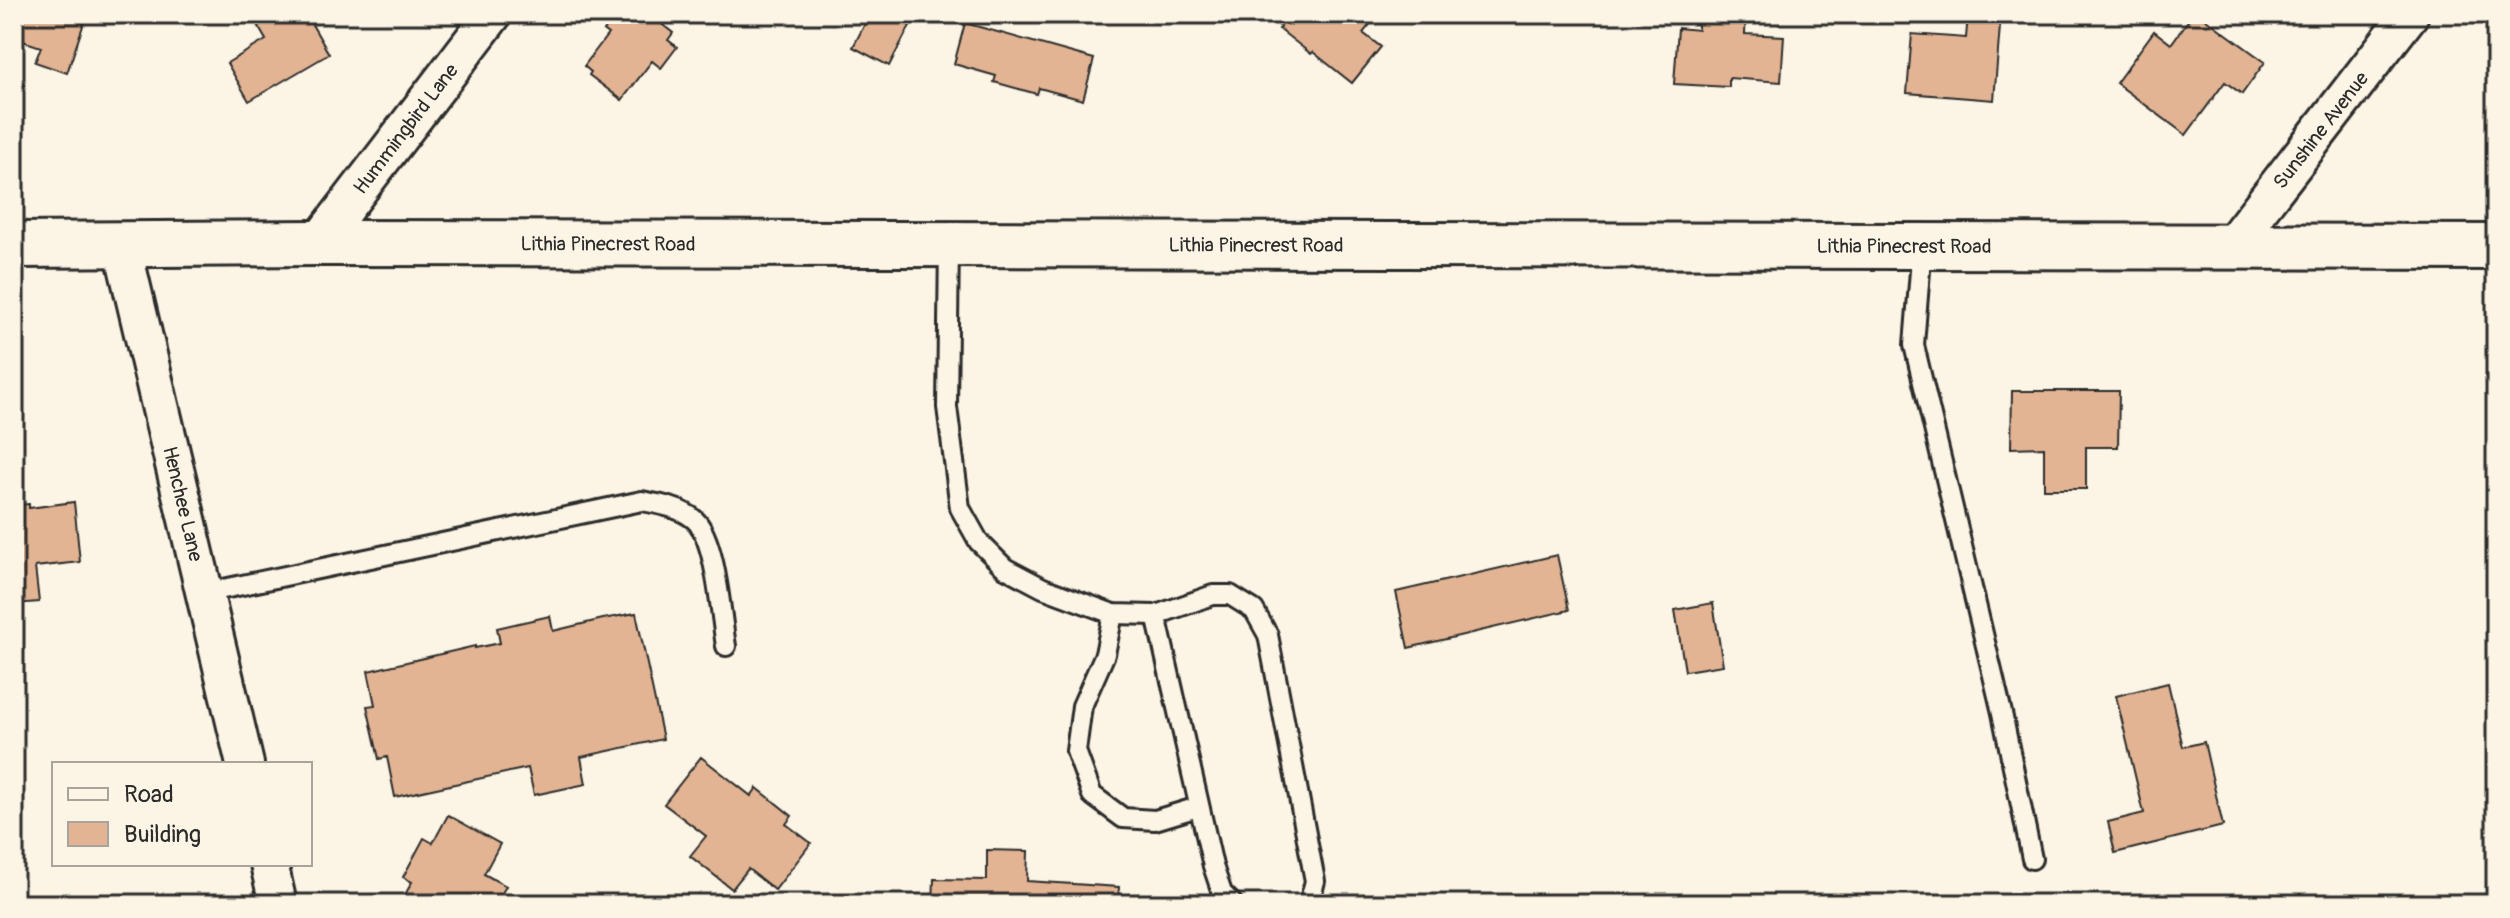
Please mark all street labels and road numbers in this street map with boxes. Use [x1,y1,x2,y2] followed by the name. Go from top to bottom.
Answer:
[348,58,463,199] street label: Hummingbird Lane
[2267,66,2374,194] street label: Sunshine Avenue
[520,231,696,256] street label: Lithia Pinecrest Road
[1168,232,1343,257] street label: Lithia Pinecrest Road
[1816,233,1991,259] street label: Lithia Pinecrest Road
[158,444,209,564] street label: Henchee Lane

